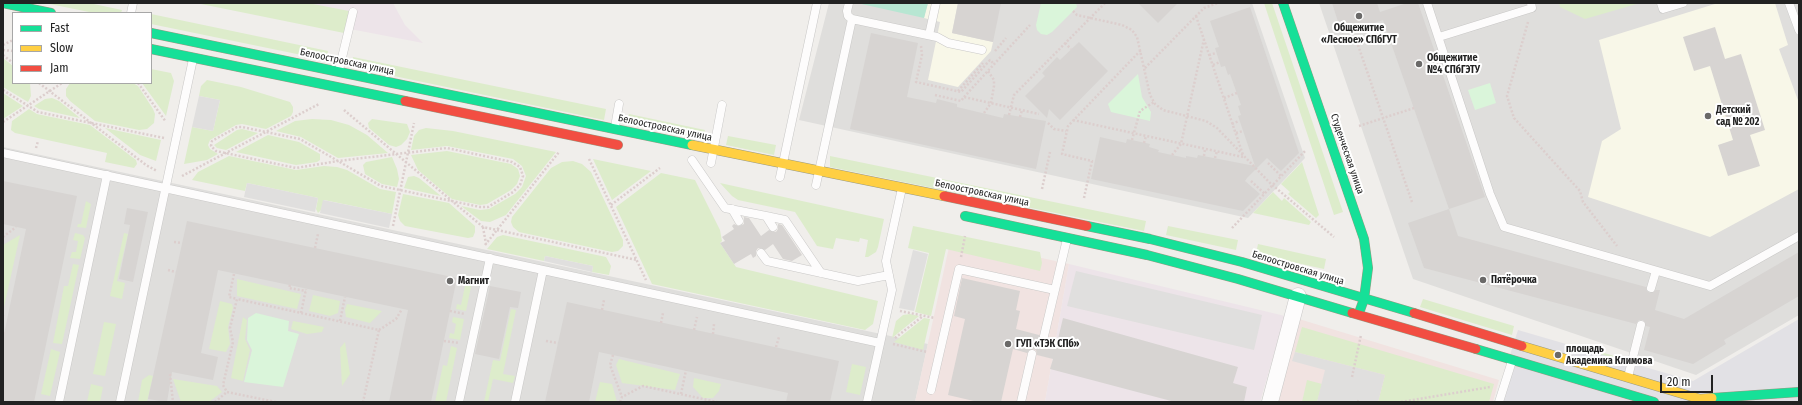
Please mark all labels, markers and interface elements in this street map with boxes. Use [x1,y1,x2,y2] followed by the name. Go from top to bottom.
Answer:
[1354,11,1364,21] marker: Общежитие «Лесное» СПбГУТ
[12,12,152,84] legend
[50,21,69,35] text: Fast
[1321,22,1397,46] place label: Общежитие «Лесное» СПбГУТ
[50,41,73,55] text: Slow
[299,46,395,78] street label: Белоостровская улица
[1427,52,1480,76] place label: Общежитие №4 СПбГЭТУ
[1414,59,1424,69] marker: Общежитие №4 СПбГЭТУ
[50,61,68,75] text: Jam
[1716,104,1759,128] place label: Детский сад № 202
[1703,111,1713,121] marker: Детский сад № 202
[617,112,713,144] street label: Белоостровская улица
[1328,112,1366,196] street label: Студенческая улица
[934,177,1030,209] street label: Белоостровская улица
[1250,248,1346,288] street label: Белоостровская улица
[1491,274,1537,286] place label: Пятёрочка
[458,275,489,287] place label: Магнит
[1478,275,1488,285] marker: Пятёрочка
[445,276,455,286] marker: Магнит
[1016,338,1079,350] place label: ГУП «ТЭК СПб»
[1003,339,1013,349] marker: ГУП «ТЭК СПб»
[1566,343,1652,366] place label: площадь Академика Климова
[1553,350,1563,360] marker: площадь Академика Климова
[1662,367,1715,393] scale bar
[1667,375,1691,389] text: 20 m

